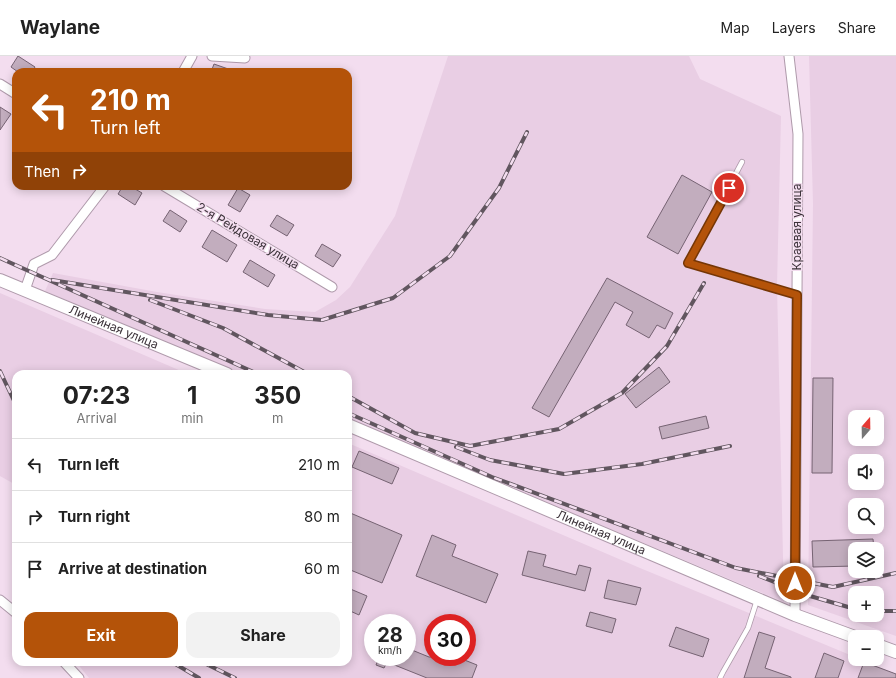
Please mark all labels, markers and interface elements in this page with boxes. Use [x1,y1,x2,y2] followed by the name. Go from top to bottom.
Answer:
[20,16,100,39] text: Waylane
[721,19,750,36] text: Map
[772,19,816,36] text: Layers
[838,19,876,36] text: Share
[90,83,171,117] text: 210 m
[24,84,76,136] icon: left
[90,117,160,138] text: Turn left
[68,160,90,182] icon: right
[24,162,60,181] text: Then
[712,171,746,205] pin
[718,177,740,199] icon: arrive
[789,184,804,270] street label: Краевая улица
[194,199,302,272] street label: 2-я Рейдовая улица
[67,301,161,352] street label: Линейная улица
[63,381,130,410] text: 07:23
[187,381,197,410] text: 1
[254,381,301,410] text: 350
[77,410,117,426] text: Arrival
[181,410,203,426] text: min
[272,410,283,426] text: m
[848,410,884,446] north arrow
[848,410,884,666] map controls
[24,454,46,476] icon: left
[848,454,884,490] button: sound
[58,455,119,474] text: Turn left
[298,455,340,474] text: 210 m
[848,498,884,534] button: search
[24,506,46,528] icon: right
[58,507,130,526] text: Turn right
[304,507,340,526] text: 80 m
[554,507,648,558] street label: Линейная улица
[848,542,884,578] button: layers
[24,558,46,580] icon: arrive
[58,559,207,578] text: Arrive at destination
[304,559,340,578] text: 60 m
[774,562,816,604] position arrow
[848,586,884,622] button: +
[24,612,178,658] button: Exit
[186,612,340,658] button: Share
[424,614,476,666] speed limit sign: 30
[377,623,403,647] text: 28
[848,630,884,666] button: −
[378,644,402,656] text: km/h

